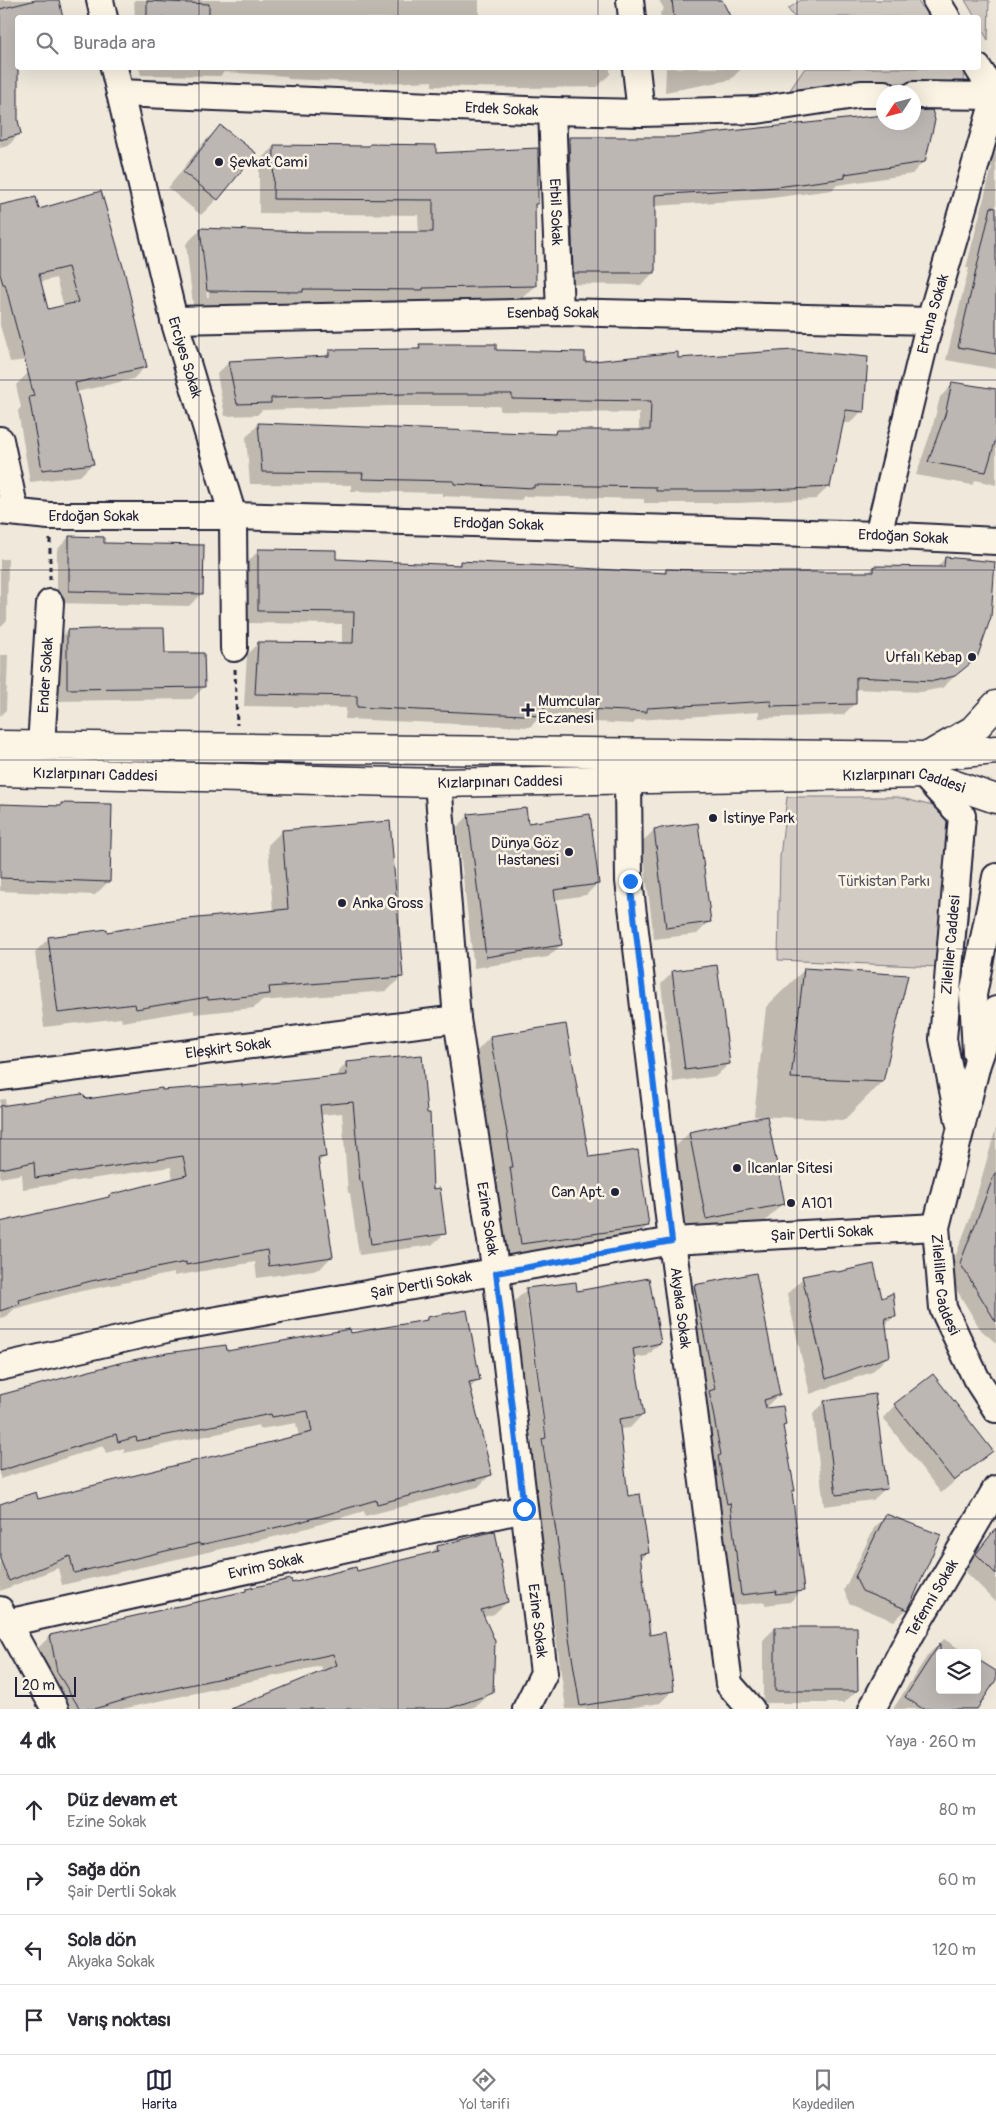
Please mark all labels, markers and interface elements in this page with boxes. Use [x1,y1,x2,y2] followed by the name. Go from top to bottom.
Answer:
[15,15,981,70] search box
[33,29,61,57] icon: search
[73,31,156,55] text: Burada ara
[876,85,921,130] north arrow
[464,98,540,120] street label: Erdek Sokak
[229,153,307,172] place label: Şevkat Cami
[213,156,225,168] marker: Şevkat Cami
[545,178,567,247] street label: Erbil Sokak
[913,271,953,355] street label: Ertuna Sokak
[507,302,600,323] street label: Esenbağ Sokak
[164,314,207,401] street label: Erciyes Sokak
[49,507,140,526] street label: Erdoğan Sokak
[453,513,545,535] street label: Erdoğan Sokak
[858,525,950,548] street label: Erdoğan Sokak
[34,636,57,714] street label: Ender Sokak
[886,648,962,667] place label: Urfalı Kebap
[966,651,978,663] marker: Urfalı Kebap
[538,692,601,728] place label: Mumcular Eczanesi
[522,704,534,716] marker: Mumcular Eczanesi
[32,763,158,785] street label: Kızlarpınarı Caddesi
[842,764,968,797] street label: Kızlarpınarı Caddesi
[437,771,562,793] street label: Kızlarpınarı Caddesi
[723,809,796,828] place label: İstinye Park
[707,812,719,824] marker: İstinye Park
[491,834,559,870] place label: Dünya Göz Hastanesi
[563,846,575,858] marker: Dünya Göz Hastanesi
[619,870,642,893] route end
[838,872,930,891] park label: Türkistan Parkı
[352,894,423,913] place label: Anka Gross
[937,894,965,996] street label: Zileliler Caddesi
[336,897,348,909] marker: Anka Gross
[184,1033,273,1063] street label: Eleşkirt Sokak
[747,1159,832,1178] place label: İlcanlar Sitesi
[731,1162,743,1174] marker: İlcanlar Sitesi
[473,1181,503,1258] street label: Ezine Sokak
[551,1183,605,1202] place label: Can Apt.
[609,1186,621,1198] marker: Can Apt.
[801,1194,833,1213] place label: A101
[785,1197,797,1209] marker: A101
[770,1221,874,1245] street label: Şair Dertli Sokak
[927,1233,964,1338] street label: Zileliller Caddesi
[369,1266,474,1303] street label: Şair Dertli Sokak
[666,1266,695,1351] street label: Akyaka Sokak
[513,1498,536,1521] route start
[226,1548,306,1583] street label: Evrim Sokak
[902,1555,963,1641] street label: Tefenni Sokak
[524,1583,552,1660] street label: Ezine Sokak
[936,1649,981,1694] map controls
[936,1649,981,1694] button: layers
[15,1674,76,1697] scale bar
[22,1677,55,1694] text: 20 m
[20,1728,56,1755] text: 4 dk
[887,1732,976,1752] text: Yaya · 260 m
[67,1788,177,1812] text: Düz devam et
[20,1796,48,1824] icon: ahead
[939,1800,976,1820] text: 80 m
[67,1812,146,1832] text: Ezine Sokak
[67,1858,140,1882] text: Sağa dön
[20,1866,48,1894] icon: right
[938,1870,976,1890] text: 60 m
[67,1882,177,1902] text: Şair Dertli Sokak
[67,1928,136,1952] text: Sola dön
[20,1936,48,1964] icon: left
[932,1940,976,1960] text: 120 m
[67,1952,155,1972] text: Akyaka Sokak
[20,2006,48,2034] icon: arrive
[67,2008,171,2032] text: Varış noktası
[141,2066,177,2113] tab: Harita
[459,2066,509,2113] tab: Yol tarifi
[792,2066,855,2113] tab: Kaydedilen

